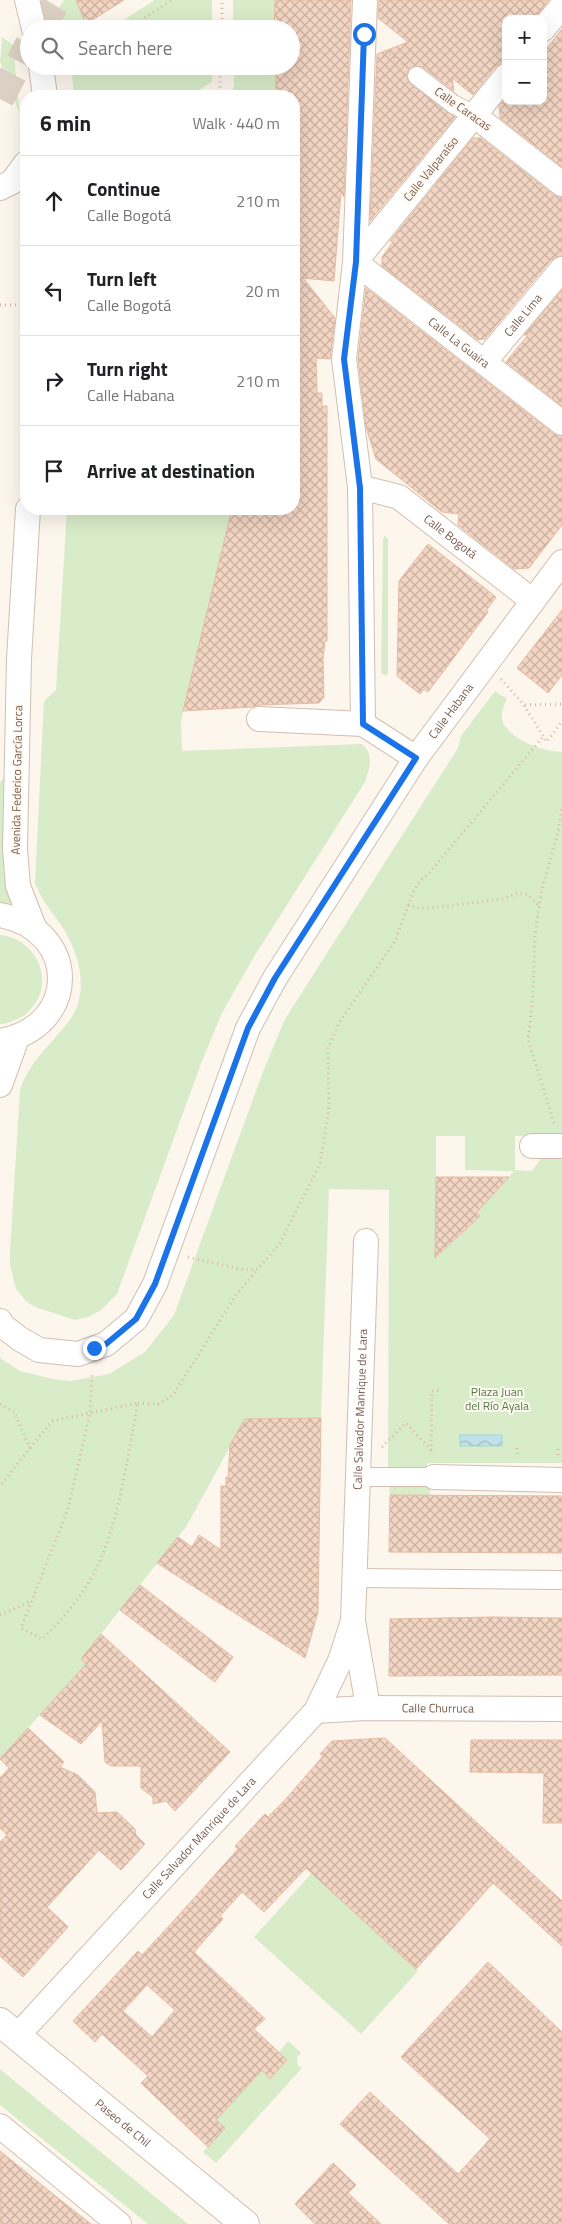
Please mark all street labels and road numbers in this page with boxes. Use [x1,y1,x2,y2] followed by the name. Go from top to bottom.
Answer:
[431,82,496,136] street label: Calle Caracas
[398,132,463,205] street label: Calle Valparaíso
[499,289,547,341] street label: Calle Lima
[424,312,494,372] street label: Calle La Guaira
[420,509,481,563] street label: Calle Bogotá
[423,679,478,743] street label: Calle Habana
[6,705,27,855] street label: Avenida Federico García Lorca
[347,1328,372,1490] street label: Calle Salvador Manrique de Lara
[402,1698,474,1718] street label: Calle Churruca
[137,1772,260,1903] street label: Calle Salvador Manrique de Lara
[91,2094,155,2151] street label: Paseo de Chil

